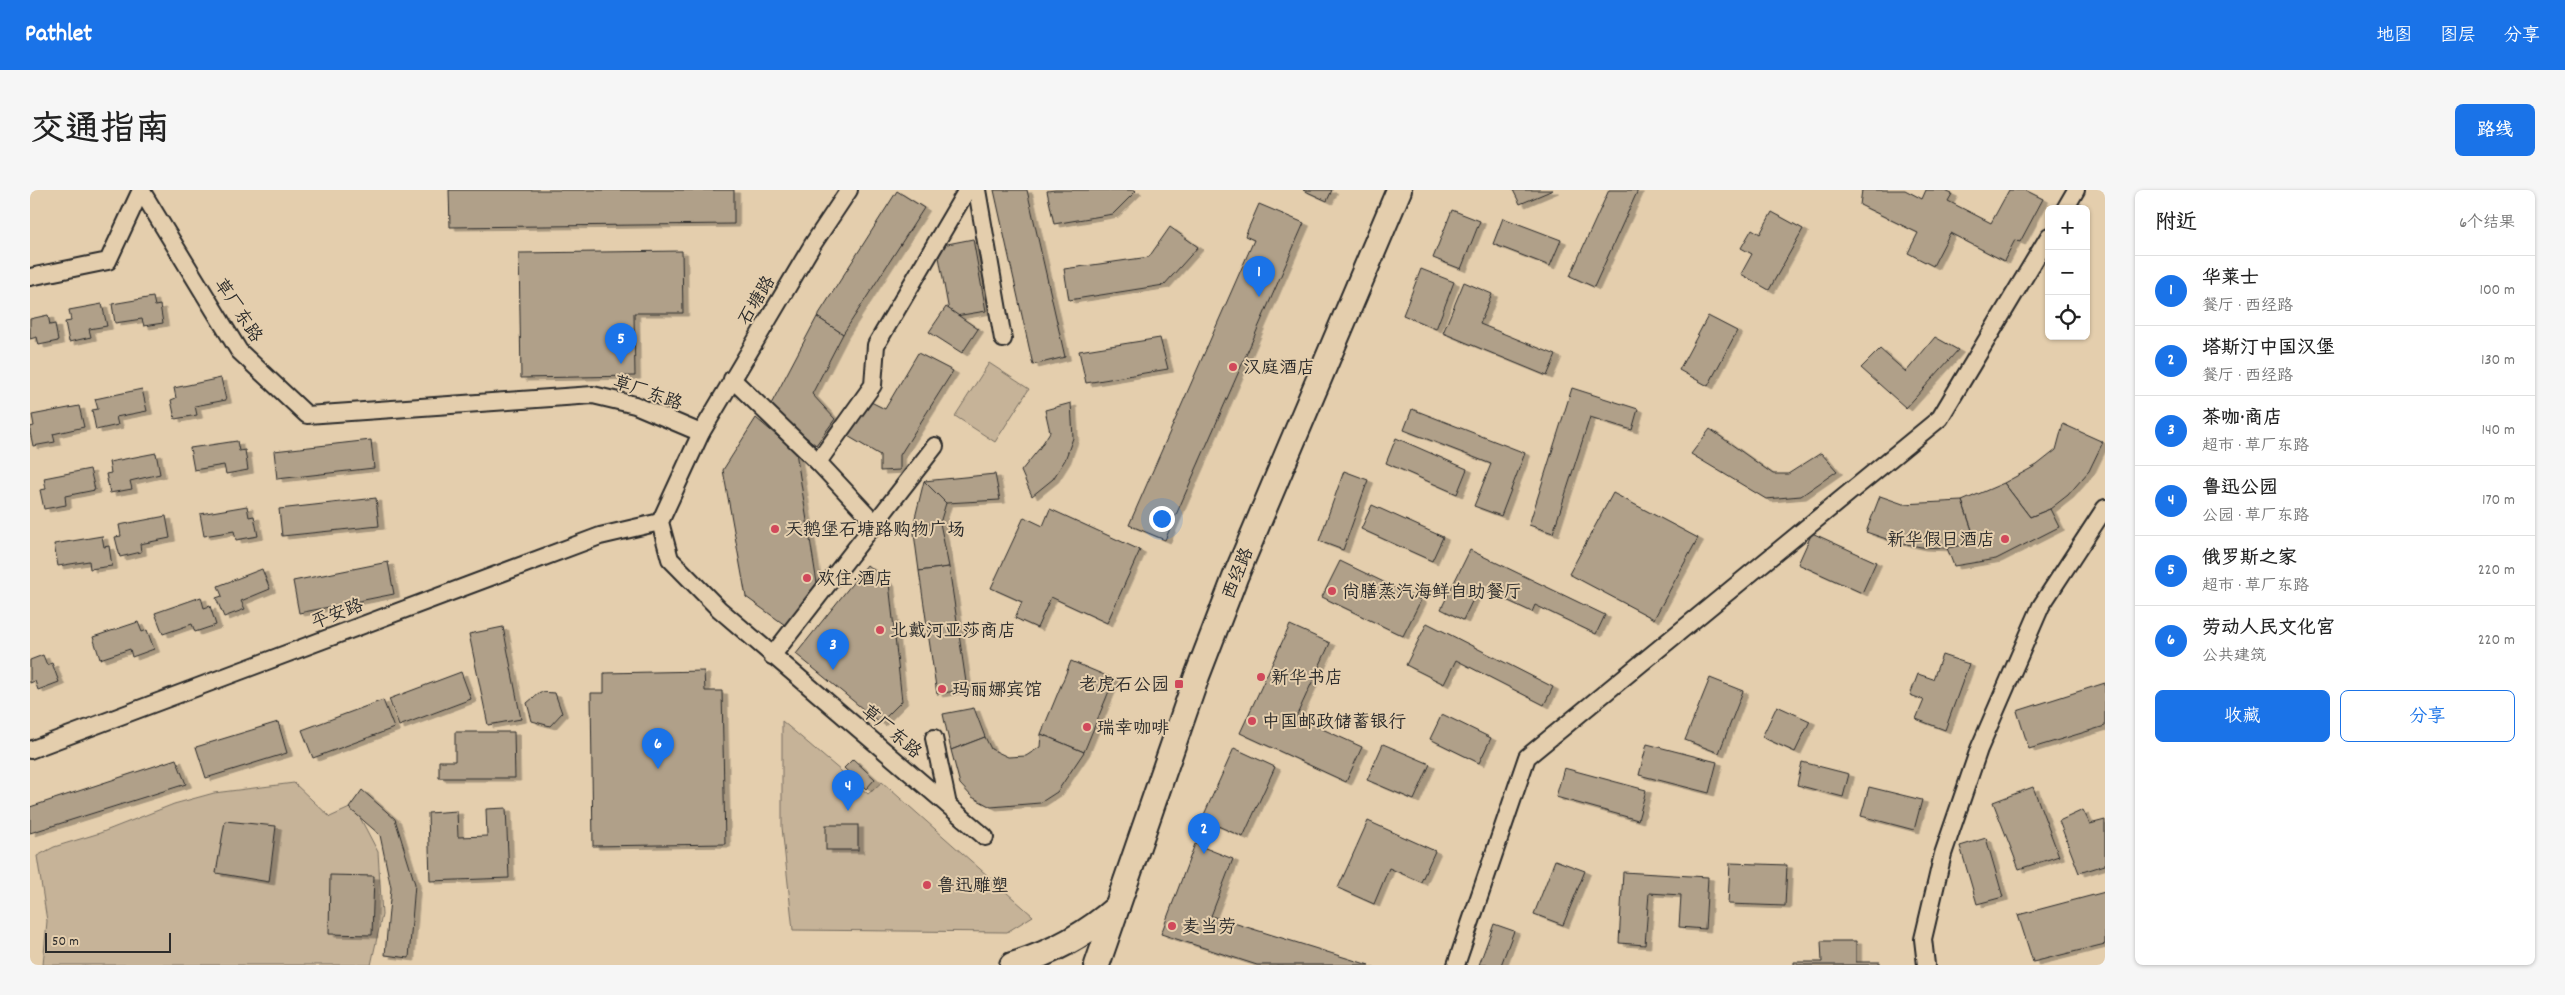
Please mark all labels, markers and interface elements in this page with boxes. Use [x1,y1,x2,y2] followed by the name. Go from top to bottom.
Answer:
[25,18,92,52] text: Pathlet
[2376,24,2412,49] text: 地图
[2440,24,2476,49] text: 图层
[2504,24,2540,49] text: 分享
[2455,104,2535,156] button: 路线
[30,107,170,157] text: 交通指南
[2045,205,2090,340] map controls
[2045,205,2090,250] button: +
[2155,209,2197,239] text: 附近
[2459,212,2515,235] text: 6个结果
[2045,250,2090,295] button: −
[1243,256,1275,297] pin: 1
[2202,266,2259,293] text: 华莱士
[734,272,783,331] street label: 石塘路
[207,274,267,348] street label: 草厂东路
[2169,279,2173,302] text: 1
[2479,279,2515,302] text: 100 m
[2045,295,2090,340] button: locate
[2202,295,2293,318] text: 餐厅 · 西经路
[605,323,637,364] pin: 5
[2202,336,2335,363] text: 塔斯汀中国汉堡
[2168,349,2175,372] text: 2
[2481,349,2515,372] text: 130 m
[1243,357,1315,382] place label: 汉庭酒店
[1227,361,1239,373] marker: 汉庭酒店
[2202,365,2293,388] text: 餐厅 · 西经路
[609,371,685,418] street label: 草厂东路
[2202,406,2282,433] text: 茶咖·商店
[2167,419,2175,442] text: 3
[2481,419,2515,442] text: 140 m
[2202,435,2309,458] text: 超市 · 草厂东路
[2202,476,2278,503] text: 鲁迅公园
[2168,489,2174,512] text: 4
[2482,489,2515,512] text: 170 m
[2202,505,2309,528] text: 公园 · 草厂东路
[1149,506,1175,532] your location
[785,519,965,544] place label: 天鹅堡石塘路购物广场
[769,523,781,535] marker: 天鹅堡石塘路购物广场
[1887,529,1995,554] place label: 新华假日酒店
[1999,533,2011,545] marker: 新华假日酒店
[1218,544,1261,604] street label: 西经路
[2202,546,2297,573] text: 俄罗斯之家
[2167,559,2175,582] text: 5
[2478,559,2515,582] text: 220 m
[817,568,893,593] place label: 欢住·酒店
[801,572,813,584] marker: 欢住·酒店
[2202,575,2309,598] text: 超市 · 草厂东路
[1342,581,1522,606] place label: 尚膳蒸汽海鲜自助餐厅
[1326,585,1338,597] marker: 尚膳蒸汽海鲜自助餐厅
[308,594,368,637] street label: 平安路
[2202,616,2335,643] text: 劳动人民文化宫
[890,620,1016,645] place label: 北戴河亚莎商店
[874,624,886,636] marker: 北戴河亚莎商店
[817,629,849,670] pin: 3
[2167,629,2175,652] text: 6
[2478,629,2515,652] text: 220 m
[2202,645,2266,668] text: 公共建筑
[1271,667,1343,692] place label: 新华书店
[1255,671,1267,683] marker: 新华书店
[1079,674,1169,699] place label: 老虎石公园
[1173,678,1185,690] marker: 老虎石公园
[952,679,1042,704] place label: 玛丽娜宾馆
[936,683,948,695] marker: 玛丽娜宾馆
[2155,690,2330,742] button: 收藏
[2340,690,2515,742] button: 分享
[855,700,926,766] street label: 草厂东路
[1262,711,1406,736] place label: 中国邮政储蓄银行
[1246,715,1258,727] marker: 中国邮政储蓄银行
[1097,717,1169,742] place label: 瑞幸咖啡
[1081,721,1093,733] marker: 瑞幸咖啡
[642,728,674,769] pin: 6
[832,770,864,811] pin: 4
[1188,813,1220,854] pin: 2
[937,875,1009,900] place label: 鲁迅雕塑
[921,879,933,891] marker: 鲁迅雕塑
[1182,916,1236,941] place label: 麦当劳
[1166,920,1178,932] marker: 麦当劳
[45,930,171,953] scale bar
[52,932,79,952] text: 50 m

